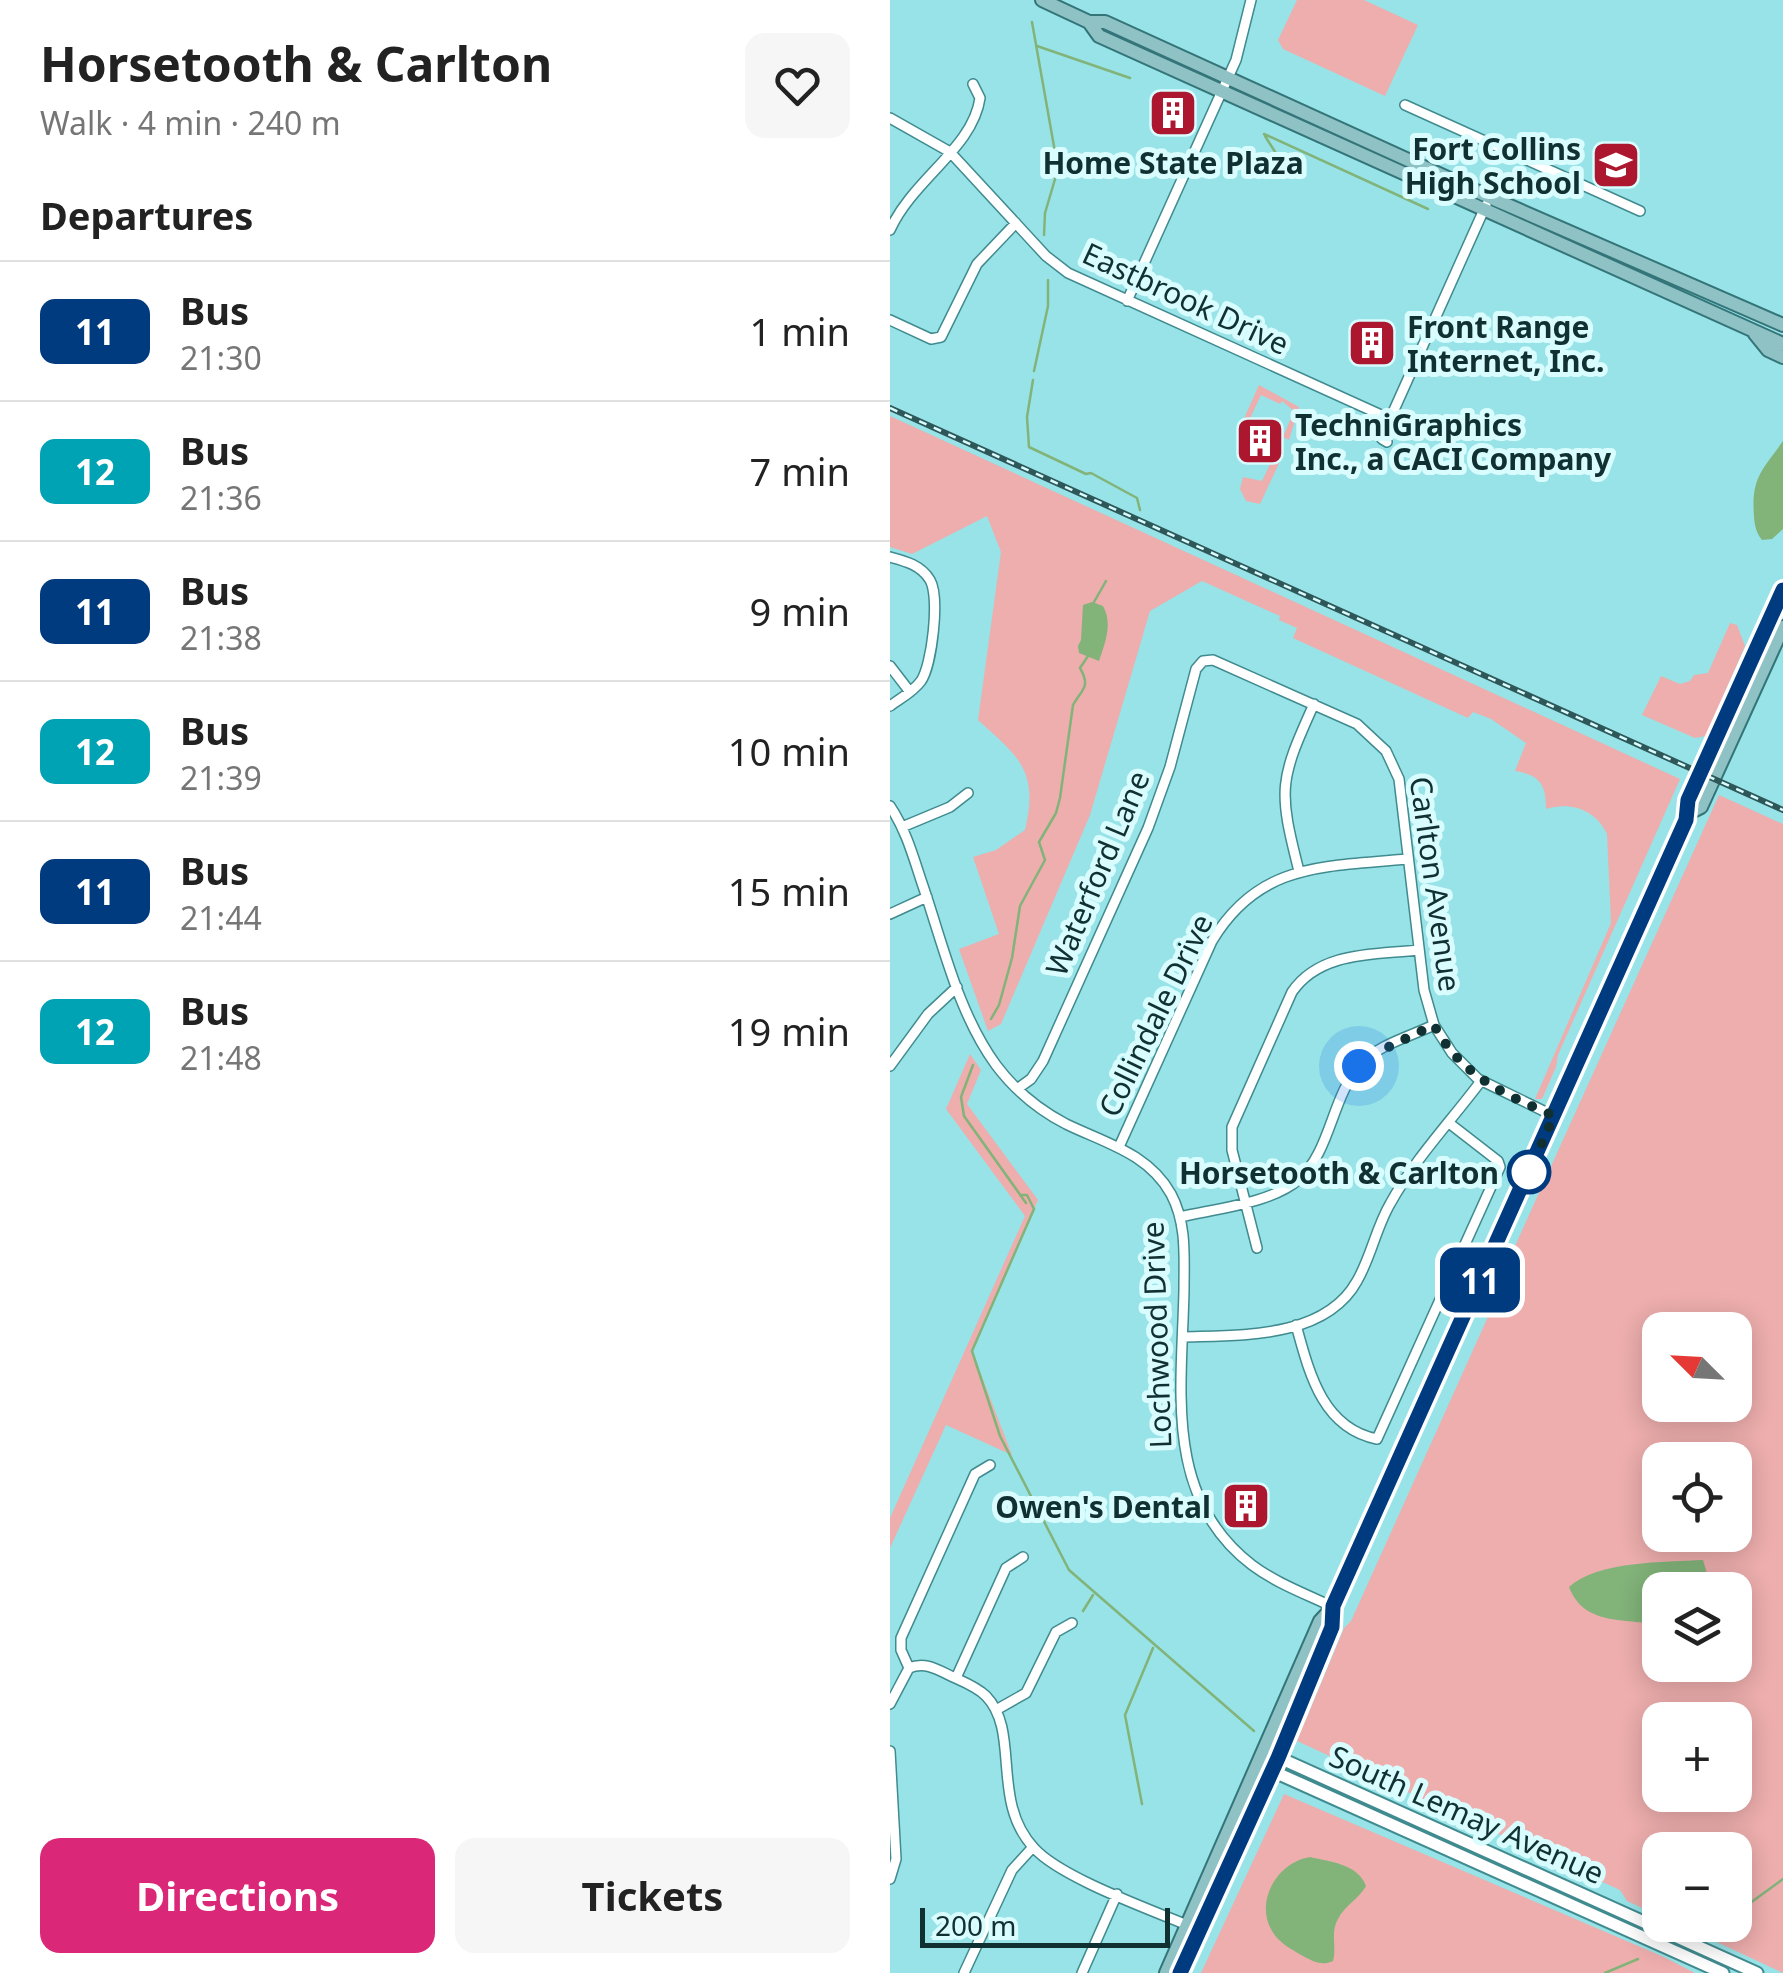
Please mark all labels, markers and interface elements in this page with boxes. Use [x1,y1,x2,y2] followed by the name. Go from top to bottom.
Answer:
[40,31,552,96] text: Horsetooth & Carlton
[745,33,850,138] button: heart
[1147,87,1199,139] building icon: Home State Plaza
[40,101,341,144] text: Walk · 4 min · 240 m
[1405,128,1581,203] place label: Fort Collins High School
[1590,139,1642,191] school or university icon: Fort Collins High School
[1042,142,1304,183] place label: Home State Plaza
[40,189,253,241] text: Departures
[1076,232,1296,364] street label: Eastbrook Drive
[180,284,249,336] text: Bus
[750,305,850,357] text: 1 min
[1407,306,1604,381] place label: Front Range Internet, Inc.
[75,308,115,355] text: 11
[1346,317,1398,369] building icon: Front Range Internet, Inc.
[180,336,262,379] text: 21:30
[1295,404,1612,479] place label: TechniGraphics Inc., a CACI Company
[1234,415,1286,467] building icon: TechniGraphics Inc., a CACI Company
[180,424,249,476] text: Bus
[750,445,850,497] text: 7 min
[75,448,115,495] text: 12
[180,476,262,519] text: 21:36
[180,564,249,616] text: Bus
[750,585,850,637] text: 9 min
[75,588,115,635] text: 11
[180,616,262,659] text: 21:38
[180,704,249,756] text: Bus
[728,725,850,777] text: 10 min
[75,728,115,775] text: 12
[180,756,262,799] text: 21:39
[1035,764,1159,982] street label: Waterford Lane
[1401,774,1471,994] street label: Carlton Avenue
[180,844,249,896] text: Bus
[728,865,850,917] text: 15 min
[75,868,115,915] text: 11
[180,896,262,939] text: 21:44
[1088,907,1222,1123] street label: Collindale Drive
[180,984,249,1036] text: Bus
[728,1005,850,1057] text: 19 min
[75,1008,115,1055] text: 12
[180,1036,262,1079] text: 21:48
[1334,1041,1384,1091] your location
[1508,1151,1550,1193] marker: Horsetooth & Carlton
[1179,1152,1499,1193] place label: Horsetooth & Carlton
[1132,1221,1180,1449] street label: Lochwood Drive
[1435,1248,1525,1312] line badge: 11
[1460,1257,1500,1304] text: 11
[1642,1312,1752,1422] north arrow
[1642,1312,1752,1942] map controls
[1642,1442,1752,1552] button: locate
[1220,1480,1272,1532] building icon: Owen's Dental
[995,1486,1211,1527] place label: Owen's Dental
[1642,1572,1752,1682] button: layers
[1642,1702,1752,1812] button: +
[1323,1735,1611,1893] street label: South Lemay Avenue
[1642,1832,1752,1942] button: −
[40,1838,435,1953] button: Directions
[455,1838,850,1953] button: Tickets
[920,1903,1170,1948] scale bar
[935,1906,1017,1944] text: 200 m

